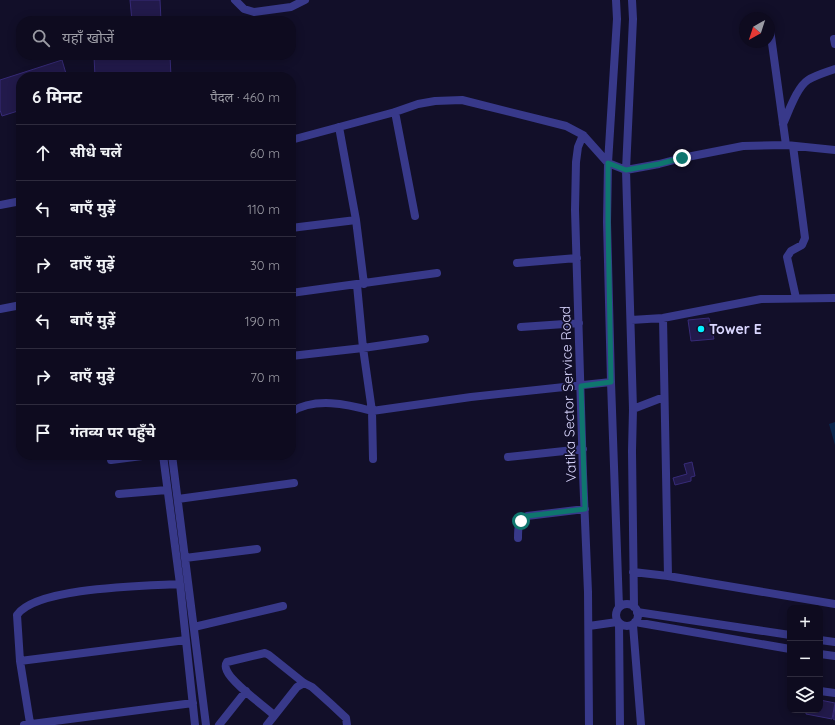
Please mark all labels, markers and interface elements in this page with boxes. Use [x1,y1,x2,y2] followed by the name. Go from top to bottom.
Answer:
[739,12,775,48] north arrow
[16,16,296,60] search box
[30,27,52,49] icon: search
[62,28,114,47] text: यहाँ खोजें
[32,86,82,107] text: 6 मिनट
[210,89,280,105] text: पैदल · 460 m
[32,142,54,164] icon: ahead
[70,142,121,161] text: सीधे चलें
[250,145,280,161] text: 60 m
[673,149,691,167] route end
[32,198,54,220] icon: left
[70,198,115,217] text: बाएँ मुड़ें
[247,201,280,217] text: 110 m
[32,254,54,276] icon: right
[70,254,114,273] text: दाएँ मुड़ें
[250,257,280,273] text: 30 m
[556,306,580,482] street label: Vatika Sector Service Road
[32,310,54,332] icon: left
[70,310,115,329] text: बाएँ मुड़ें
[245,313,280,329] text: 190 m
[709,320,762,338] place label: Tower E
[696,324,706,334] marker: Tower E
[32,366,54,388] icon: right
[70,366,114,385] text: दाएँ मुड़ें
[250,369,280,385] text: 70 m
[32,422,54,444] icon: arrive
[70,422,156,441] text: गंतव्य पर पहुँचे
[512,512,530,530] route start
[787,605,823,713] map controls
[787,605,823,641] button: +
[787,641,823,677] button: −
[787,677,823,713] button: layers

